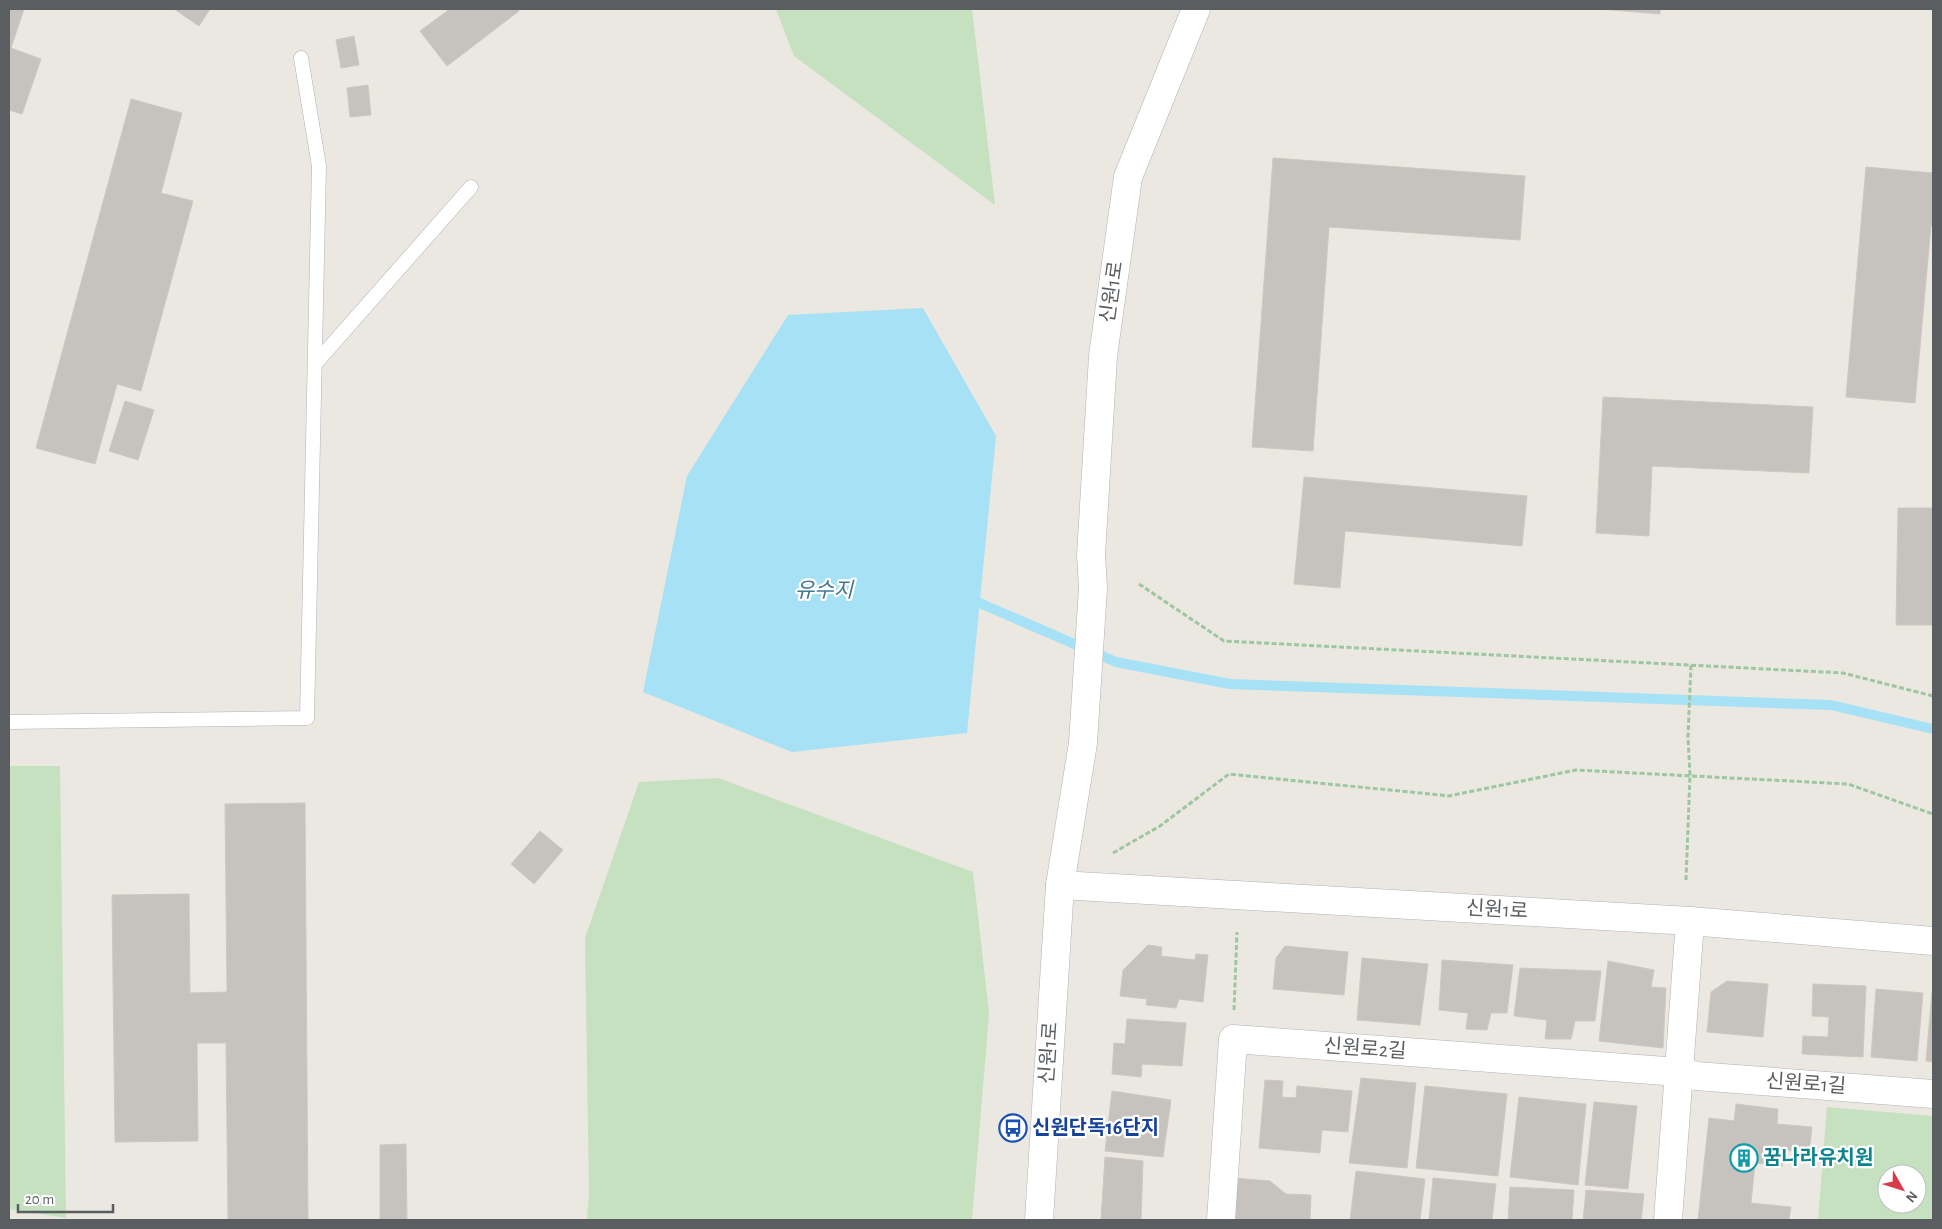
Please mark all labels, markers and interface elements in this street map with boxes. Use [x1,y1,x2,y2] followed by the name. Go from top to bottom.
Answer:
[1097,260,1126,324] street label: 신원1로
[795,579,855,601] water label: 유수지
[1465,897,1529,922] street label: 신원1로
[1036,1021,1061,1085] street label: 신원1로
[1323,1035,1407,1062] street label: 신원로2길
[1765,1070,1847,1097] street label: 신원로1길
[998,1113,1028,1143] bus stop icon: 신원단독16단지
[1032,1117,1159,1138] place label: 신원단독16단지
[1729,1143,1759,1173] building icon: 꿈나라유치원
[1763,1147,1873,1168] place label: 꿈나라유치원
[1877,1164,1927,1214] north arrow
[18,1182,112,1214] scale bar
[1903,1188,1920,1205] text: N
[25,1192,54,1207] text: 20 m

